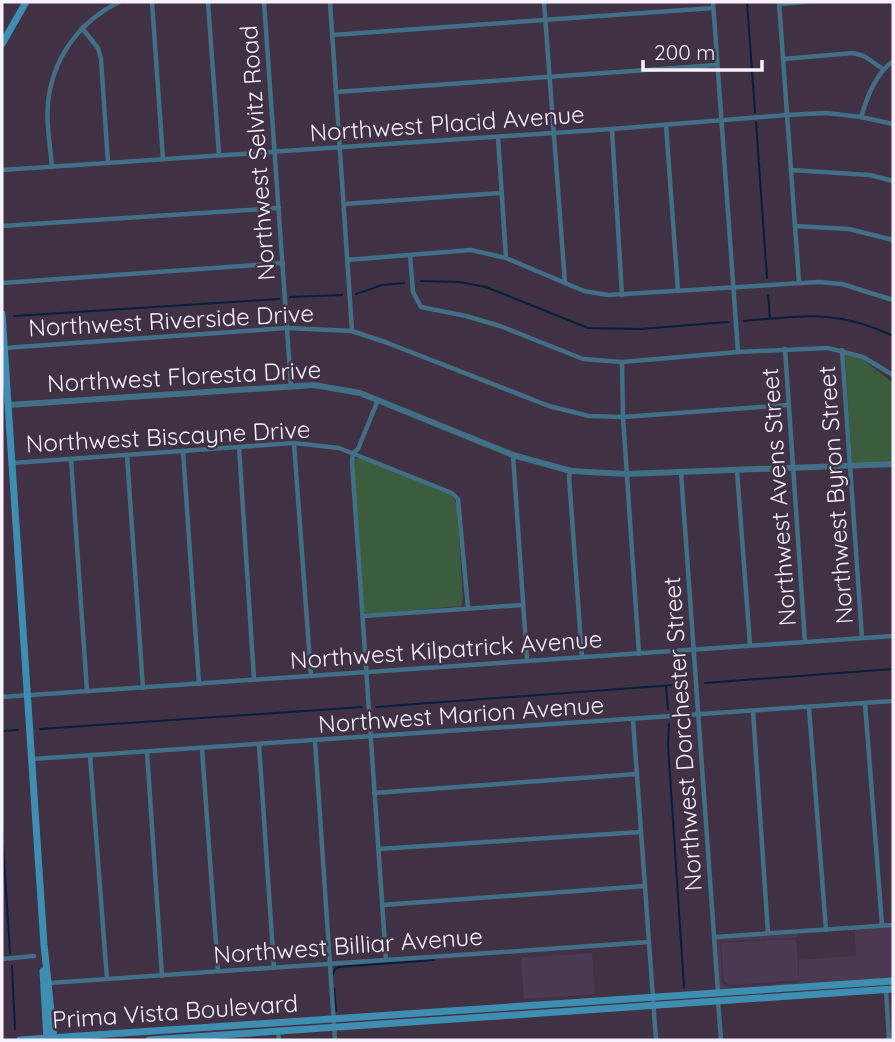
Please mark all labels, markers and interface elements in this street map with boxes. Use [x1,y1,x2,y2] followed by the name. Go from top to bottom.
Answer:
[233,24,281,282] street label: Northwest Selvitz Road
[643,28,762,72] scale bar
[654,39,716,65] text: 200 m
[308,98,586,148] street label: Northwest Placid Avenue
[27,298,315,342] street label: Northwest Riverside Drive
[46,354,322,398] street label: Northwest Floresta Drive
[811,365,859,625] street label: Northwest Byron Street
[754,367,802,627] street label: Northwest Avens Street
[25,414,311,458] street label: Northwest Biscayne Drive
[656,576,708,892] street label: Northwest Dorchester Street
[289,623,603,675] street label: Northwest Kilpatrick Avenue
[317,689,605,739] street label: Northwest Marion Avenue
[212,921,484,969] street label: Northwest Billiar Avenue
[51,987,299,1035] street label: Prima Vista Boulevard

